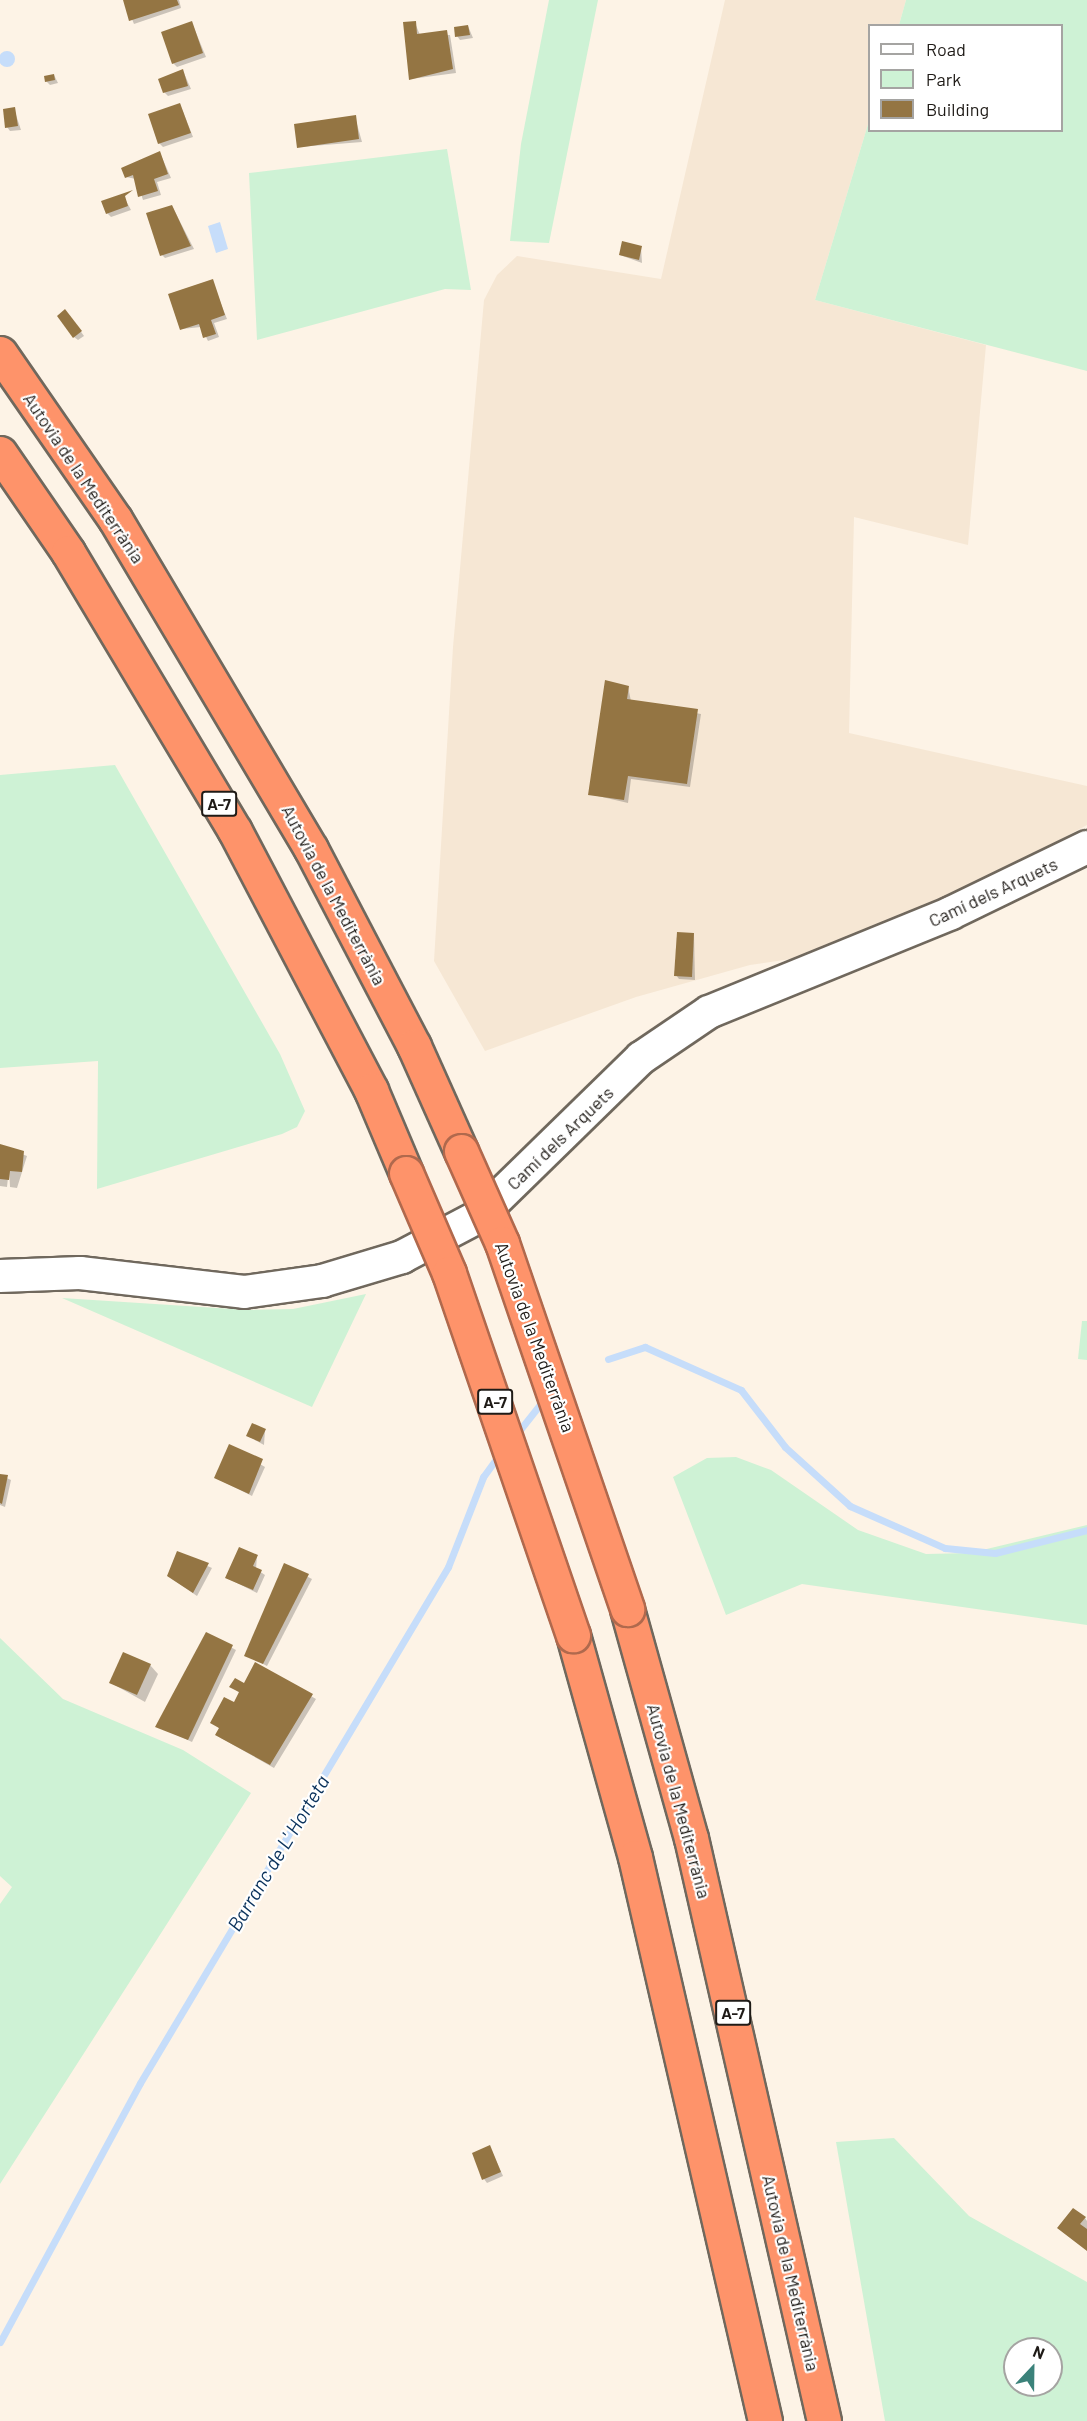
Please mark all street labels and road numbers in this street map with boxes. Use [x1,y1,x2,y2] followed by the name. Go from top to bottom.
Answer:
[19,389,149,567] street label: Autovia de la Mediterrània
[201,791,237,817] road number: A-7
[277,801,391,989] street label: Autovia de la Mediterrània
[925,853,1061,931] street label: Camí dels Arquets
[502,1082,618,1194] street label: Camí dels Arquets
[491,1239,579,1435] street label: Autovia de la Mediterrània
[477,1389,513,1415] road number: A-7
[643,1701,715,1901] street label: Autovia de la Mediterrània
[715,2000,751,2026] road number: A-7
[758,2173,824,2373] street label: Autovia de la Mediterrània

